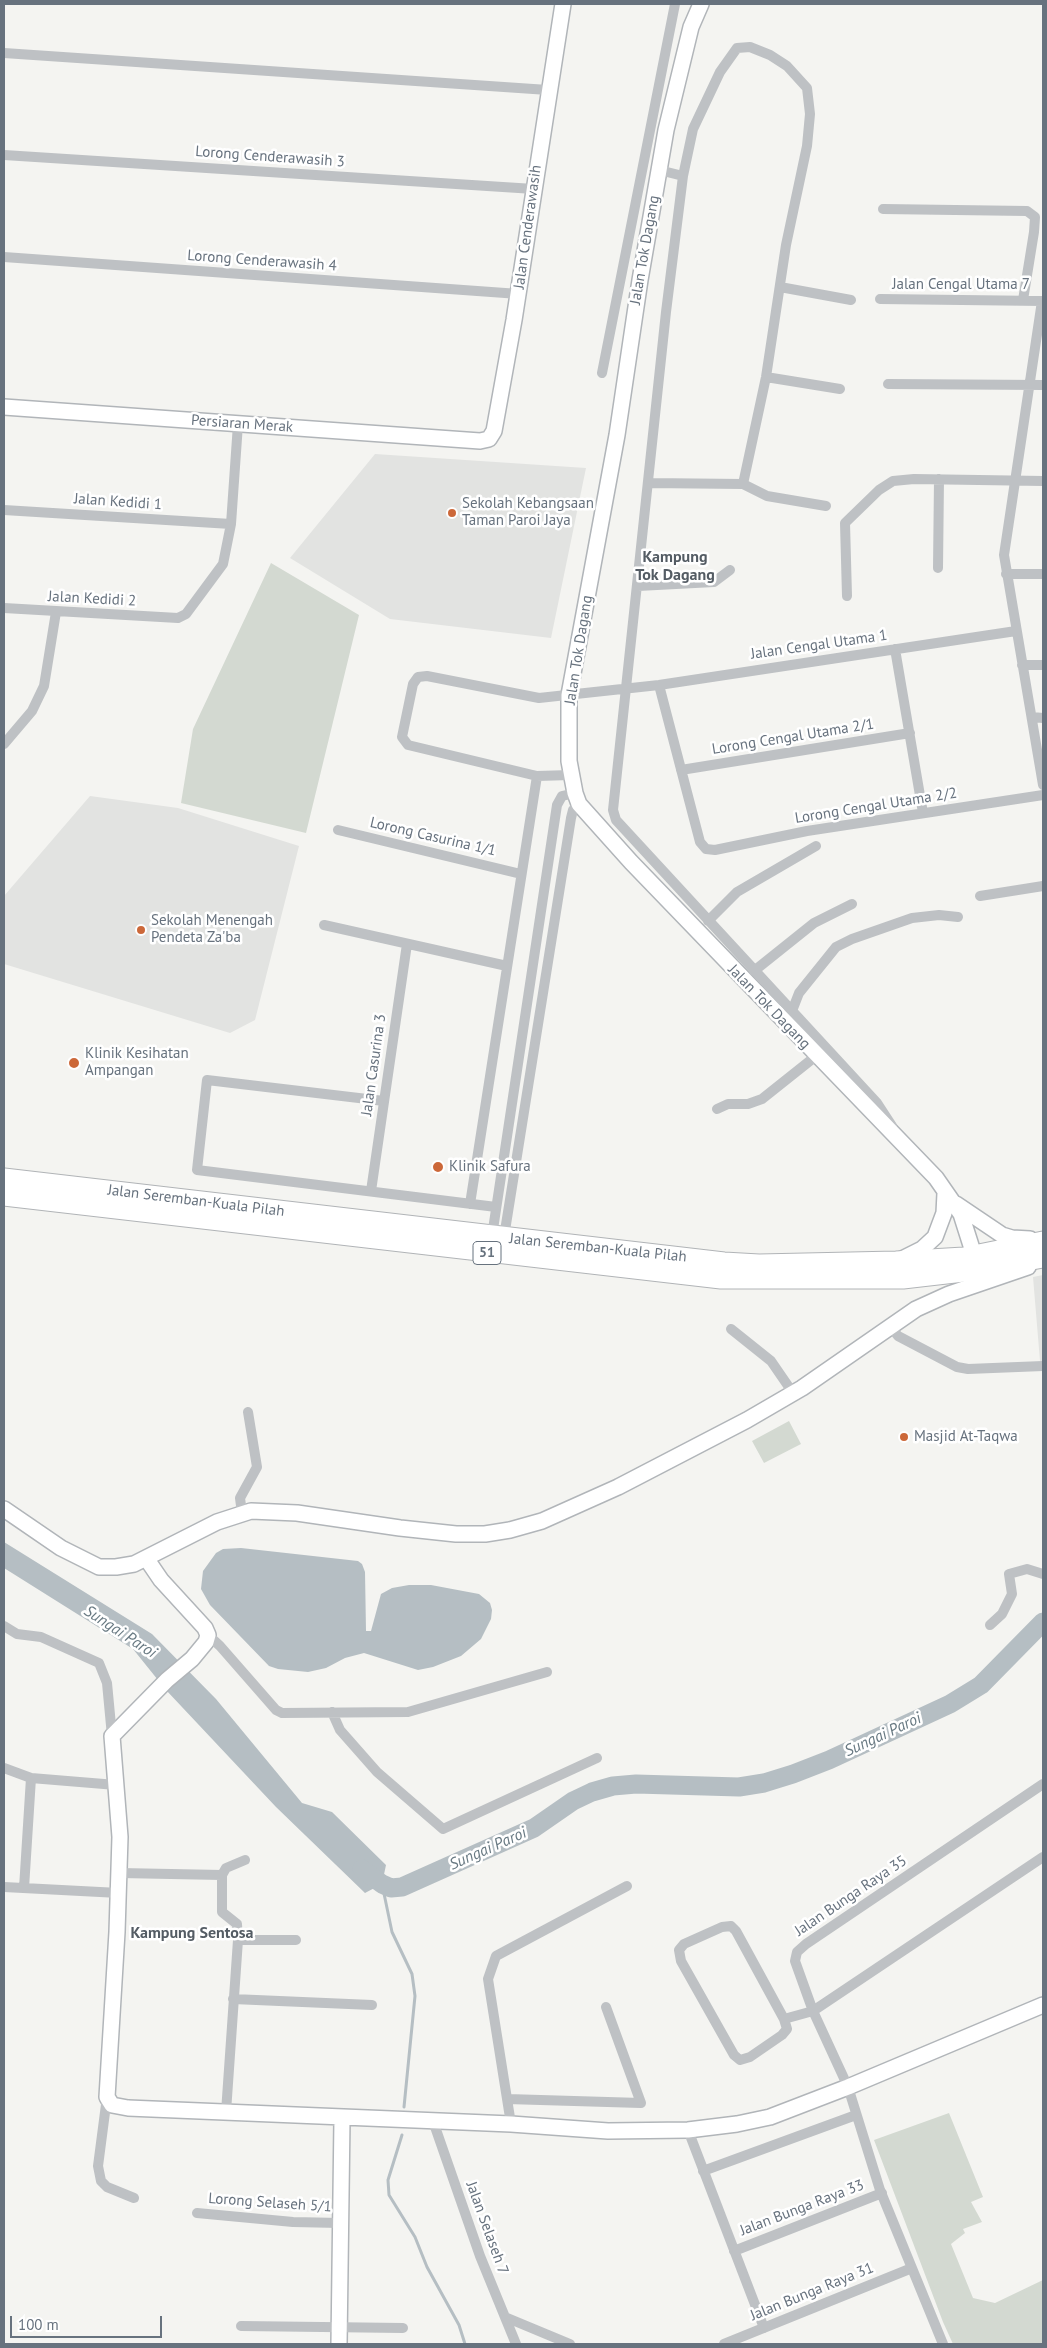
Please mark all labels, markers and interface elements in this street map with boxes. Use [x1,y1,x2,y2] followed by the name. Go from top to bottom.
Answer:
[195,143,345,171] street label: Lorong Cenderawasih 3
[510,164,546,290] street label: Jalan Cenderawasih
[627,194,663,306] street label: Jalan Tok Dagang
[187,247,337,275] street label: Lorong Cenderawasih 4
[892,276,1030,294] street label: Jalan Cengal Utama 7
[190,411,294,437] street label: Persiaran Merak
[73,490,163,514] street label: Jalan Kedidi 1
[462,495,594,530] place label: Sekolah Kebangsaan Taman Paroi Jaya
[446,507,458,519] marker: Sekolah Kebangsaan Taman Paroi Jaya
[635,547,715,585] district label: Kampung Tok Dagang
[47,588,137,610] street label: Jalan Kedidi 2
[561,594,597,706] street label: Jalan Tok Dagang
[750,627,888,663] street label: Jalan Cengal Utama 1
[711,715,875,759] street label: Lorong Cengal Utama 2/1
[794,784,958,828] street label: Lorong Cengal Utama 2/2
[368,814,498,860] street label: Lorong Casurina 1/1
[151,912,273,947] place label: Sekolah Menengah Pendeta Za'ba
[135,924,147,936] marker: Sekolah Menengah Pendeta Za'ba
[724,961,814,1053] street label: Jalan Tok Dagang
[358,1013,390,1117] street label: Jalan Casurina 3
[85,1045,189,1080] place label: Klinik Kesihatan Ampangan
[67,1056,81,1070] marker: Klinik Kesihatan Ampangan
[449,1158,531,1176] place label: Klinik Safura
[431,1160,445,1174] marker: Klinik Safura
[107,1181,285,1221] street label: Jalan Seremban-Kuala Pilah
[509,1230,687,1266] street label: Jalan Seremban-Kuala Pilah
[473,1242,501,1264] road number: 51
[914,1428,1018,1446] place label: Masjid At-Taqwa
[898,1431,910,1443] marker: Masjid At-Taqwa
[80,1601,160,1663] water label: Sungai Paroi
[842,1709,924,1761] water label: Sungai Paroi
[446,1823,530,1875] water label: Sungai Paroi
[792,1852,910,1940] street label: Jalan Bunga Raya 35
[130,1923,254,1943] district label: Kampung Sentosa
[737,2176,867,2240] street label: Jalan Bunga Raya 33
[462,2179,512,2277] street label: Jalan Selaseh 7
[208,2190,332,2216] street label: Lorong Selaseh 5/1
[748,2259,876,2325] street label: Jalan Bunga Raya 31
[12,2306,165,2338] scale bar
[18,2315,59,2334] text: 100 m

